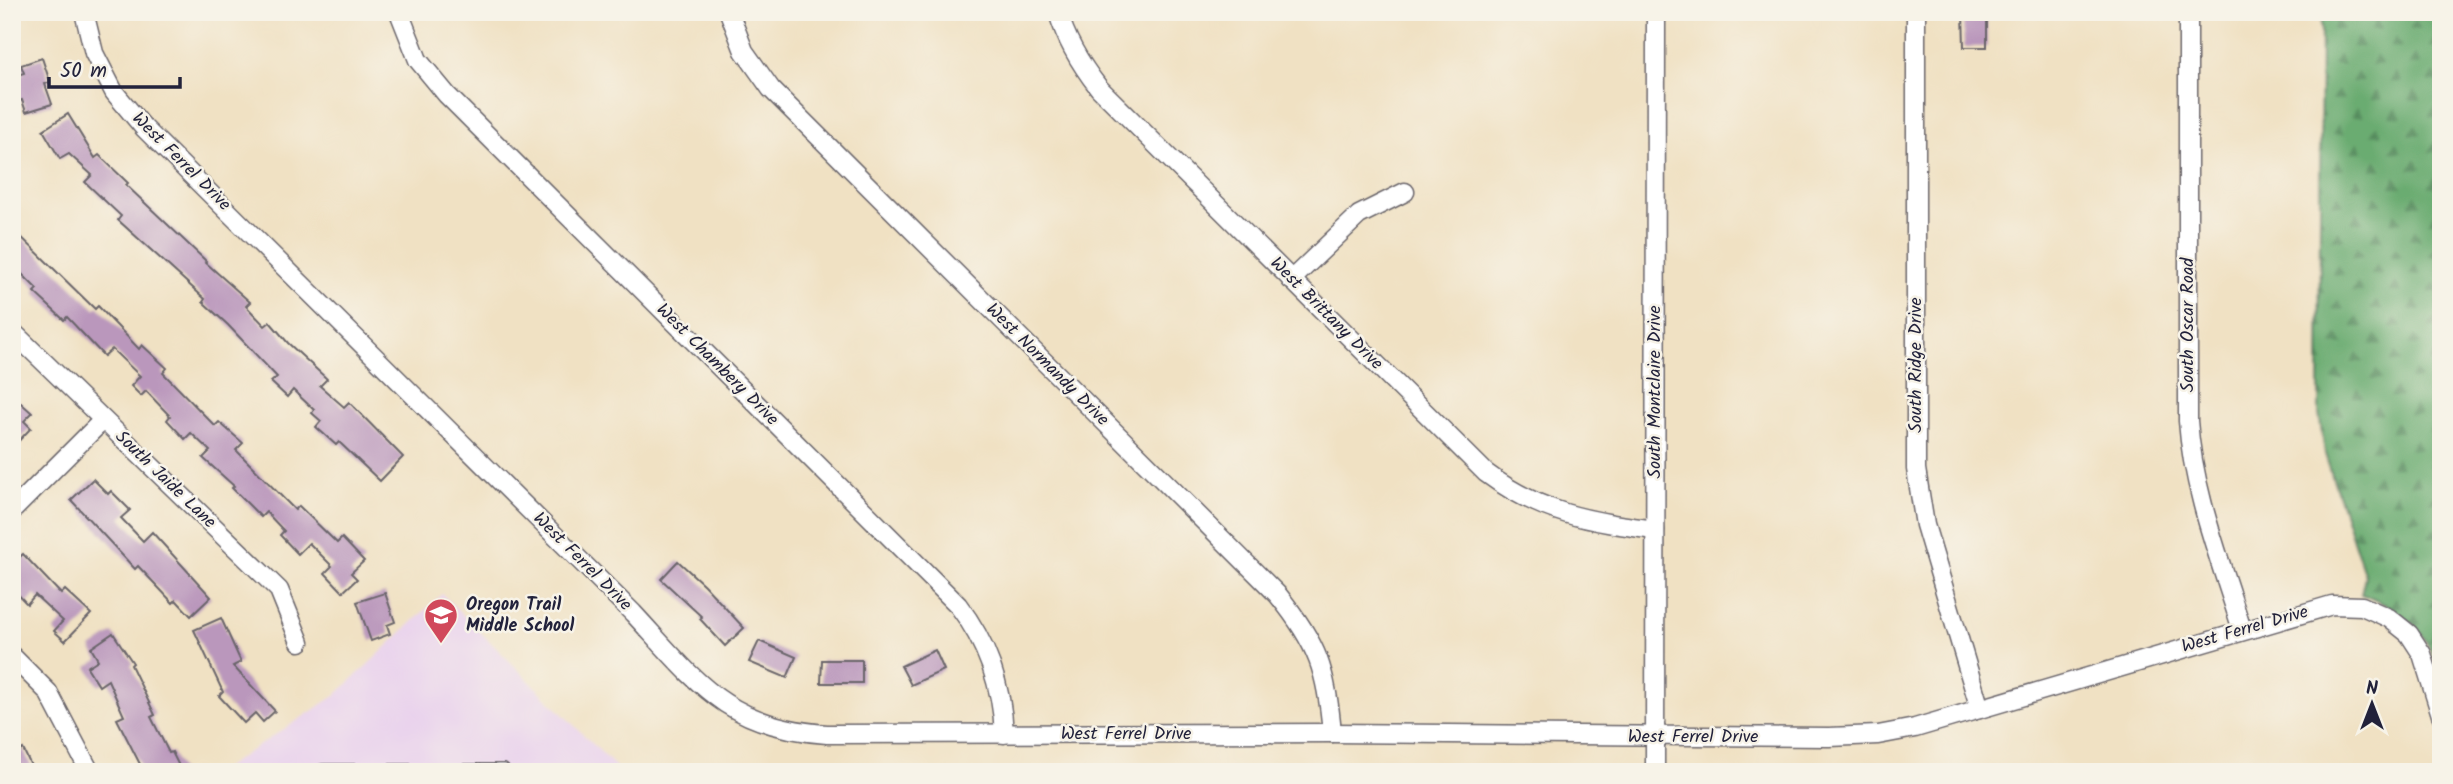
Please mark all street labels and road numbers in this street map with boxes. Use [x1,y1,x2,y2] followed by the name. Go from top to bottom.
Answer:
[125,106,237,218] street label: West Ferrel Drive
[1262,250,1390,378] street label: West Brittany Drive
[2174,257,2203,392] street label: South Oscar Road
[978,296,1116,434] street label: West Normandy Drive
[649,297,785,433] street label: West Chambery Drive
[1902,297,1931,433] street label: South Ridge Drive
[1641,305,1670,479] street label: South Montclaire Drive
[108,424,222,536] street label: South Jaide Lane
[526,506,638,618] street label: West Ferrel Drive
[2178,598,2312,662] street label: West Ferrel Drive
[1061,720,1191,749] street label: West Ferrel Drive
[1628,723,1758,752] street label: West Ferrel Drive

